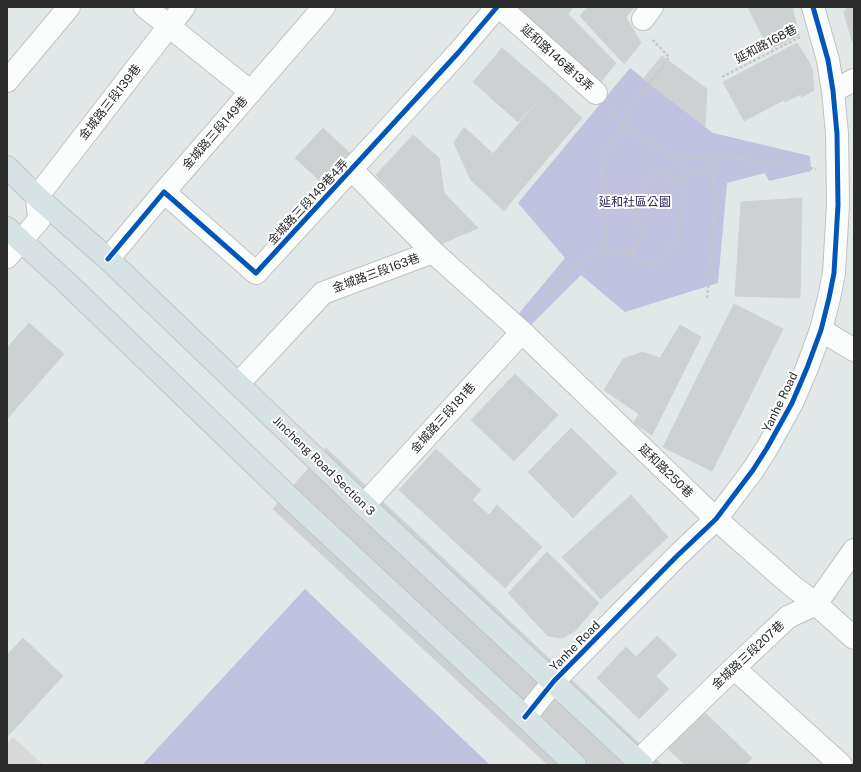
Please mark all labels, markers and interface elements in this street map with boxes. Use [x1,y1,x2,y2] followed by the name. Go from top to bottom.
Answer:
[518,22,596,94] street label: 延和路146巷13弄
[733,22,799,66] street label: 延和路168巷
[76,61,144,143] street label: 金城路三段139巷
[180,94,250,172] street label: 金城路三段149巷
[265,156,351,248] street label: 金城路三段149巷4弄
[599,195,671,209] park label: 延和社區公園
[330,251,422,295] street label: 金城路三段163巷
[759,370,801,434] street label: Yanhe Road
[408,380,478,456] street label: 金城路三段181巷
[270,414,378,518] street label: Jincheng Road Section 3
[636,442,696,500] street label: 延和路250巷
[547,618,603,674] street label: Yanhe Road
[709,618,787,692] street label: 金城路三段207巷

